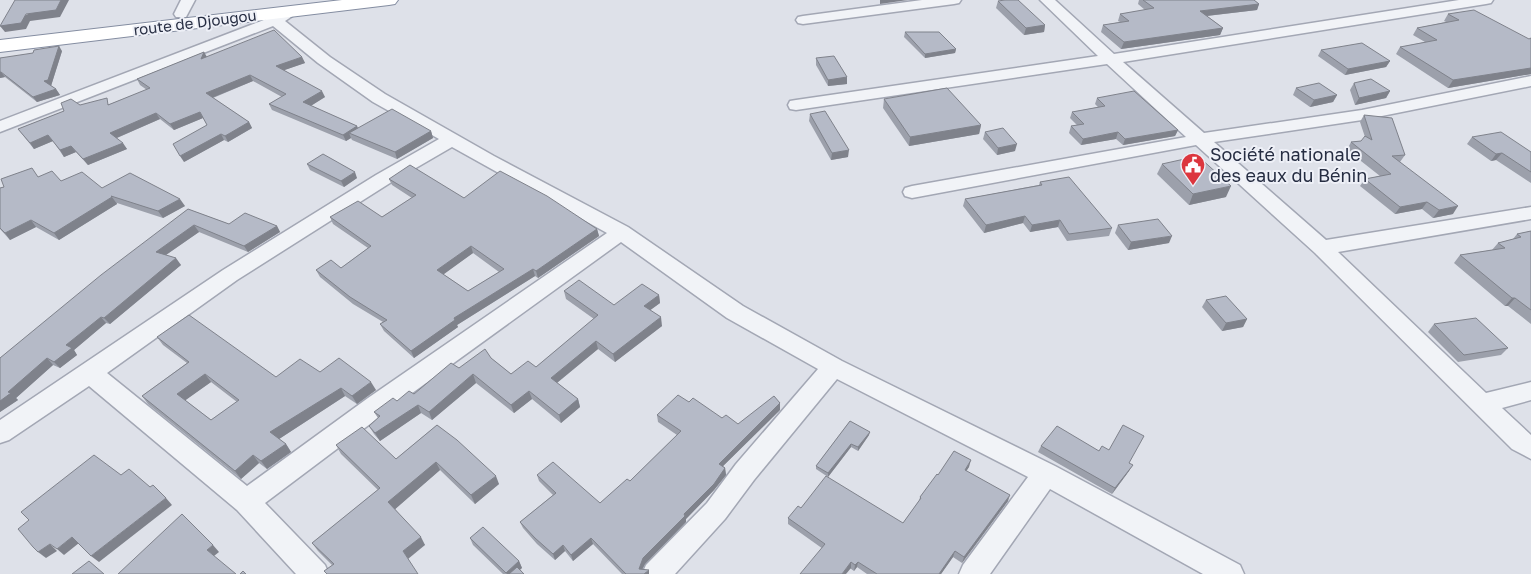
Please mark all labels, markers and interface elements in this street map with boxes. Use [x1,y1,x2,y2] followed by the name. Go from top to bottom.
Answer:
[132,6,257,38] street label: route de Djougou
[1210,143,1367,186] place label: Société nationale des eaux du Bénin
[1180,152,1206,186] public building icon: Société nationale des eaux du Bénin

